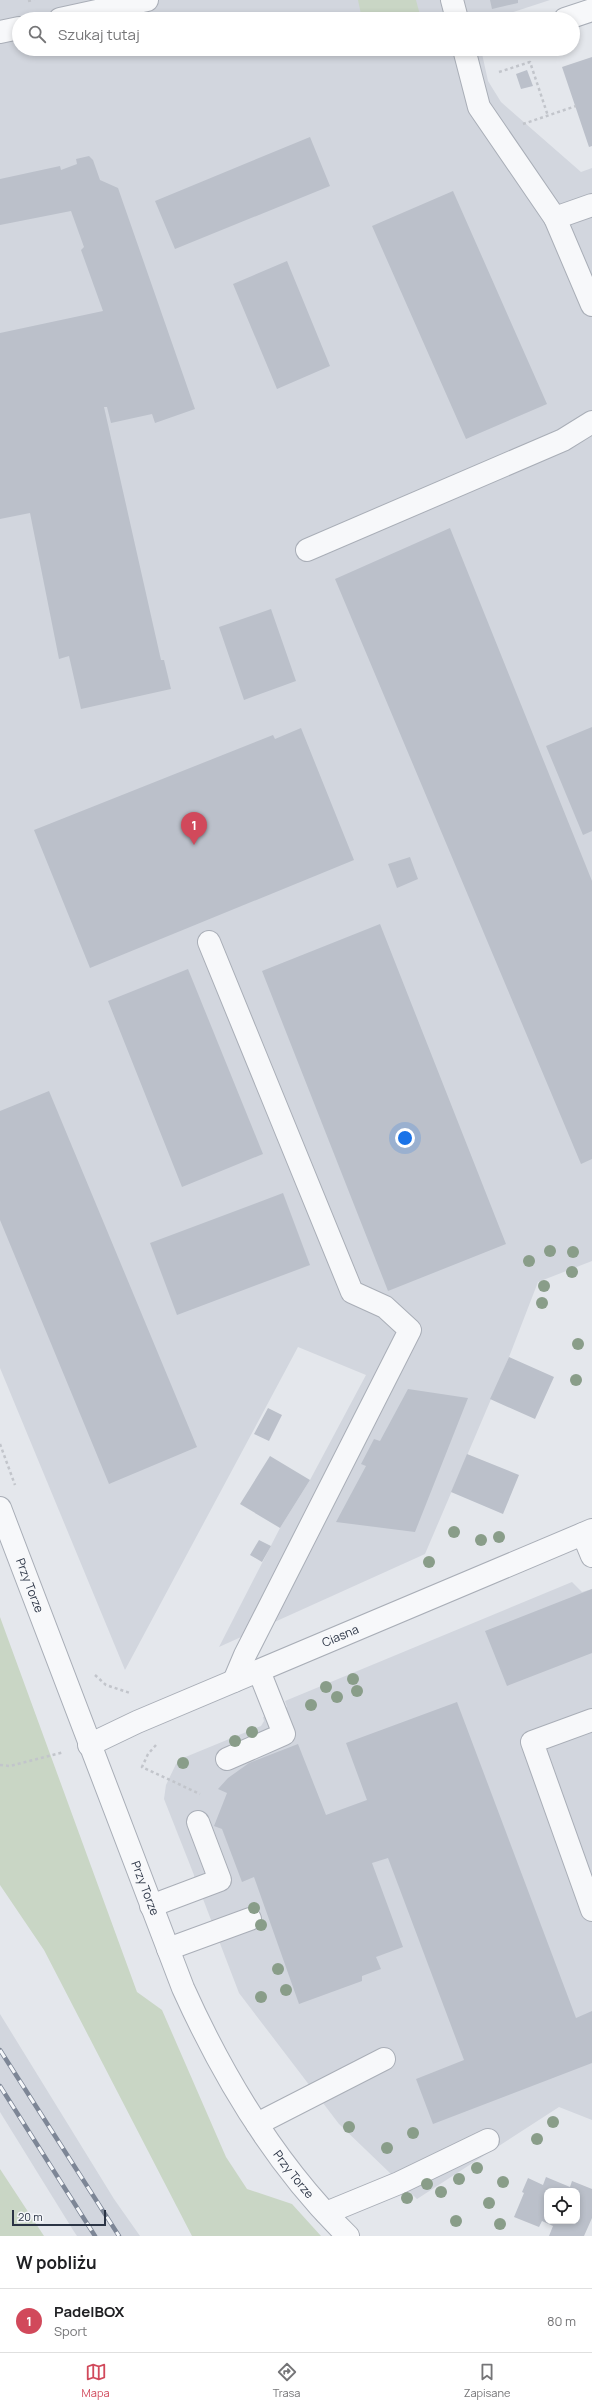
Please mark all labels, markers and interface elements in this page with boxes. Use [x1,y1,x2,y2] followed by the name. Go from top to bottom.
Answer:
[12,12,580,56] search box
[26,23,48,45] icon: search
[58,24,140,45] text: Szukaj tutaj
[181,812,207,845] pin: 1
[395,1128,415,1148] your location
[12,1556,48,1615] street label: Przy Torze
[319,1620,361,1651] street label: Ciasna
[127,1858,164,1918] street label: Przy Torze
[269,2147,318,2202] street label: Przy Torze
[544,2188,580,2224] map controls
[544,2188,580,2224] button: locate
[12,2208,106,2227] scale bar
[18,2209,43,2224] text: 20 m
[16,2251,97,2274] text: W pobliżu
[54,2301,124,2322] text: PadelBOX
[26,2312,32,2330] text: 1
[547,2312,576,2330] text: 80 m
[54,2322,87,2340] text: Sport
[82,2361,110,2400] tab: Mapa
[273,2361,300,2400] tab: Trasa
[464,2361,510,2400] tab: Zapisane

